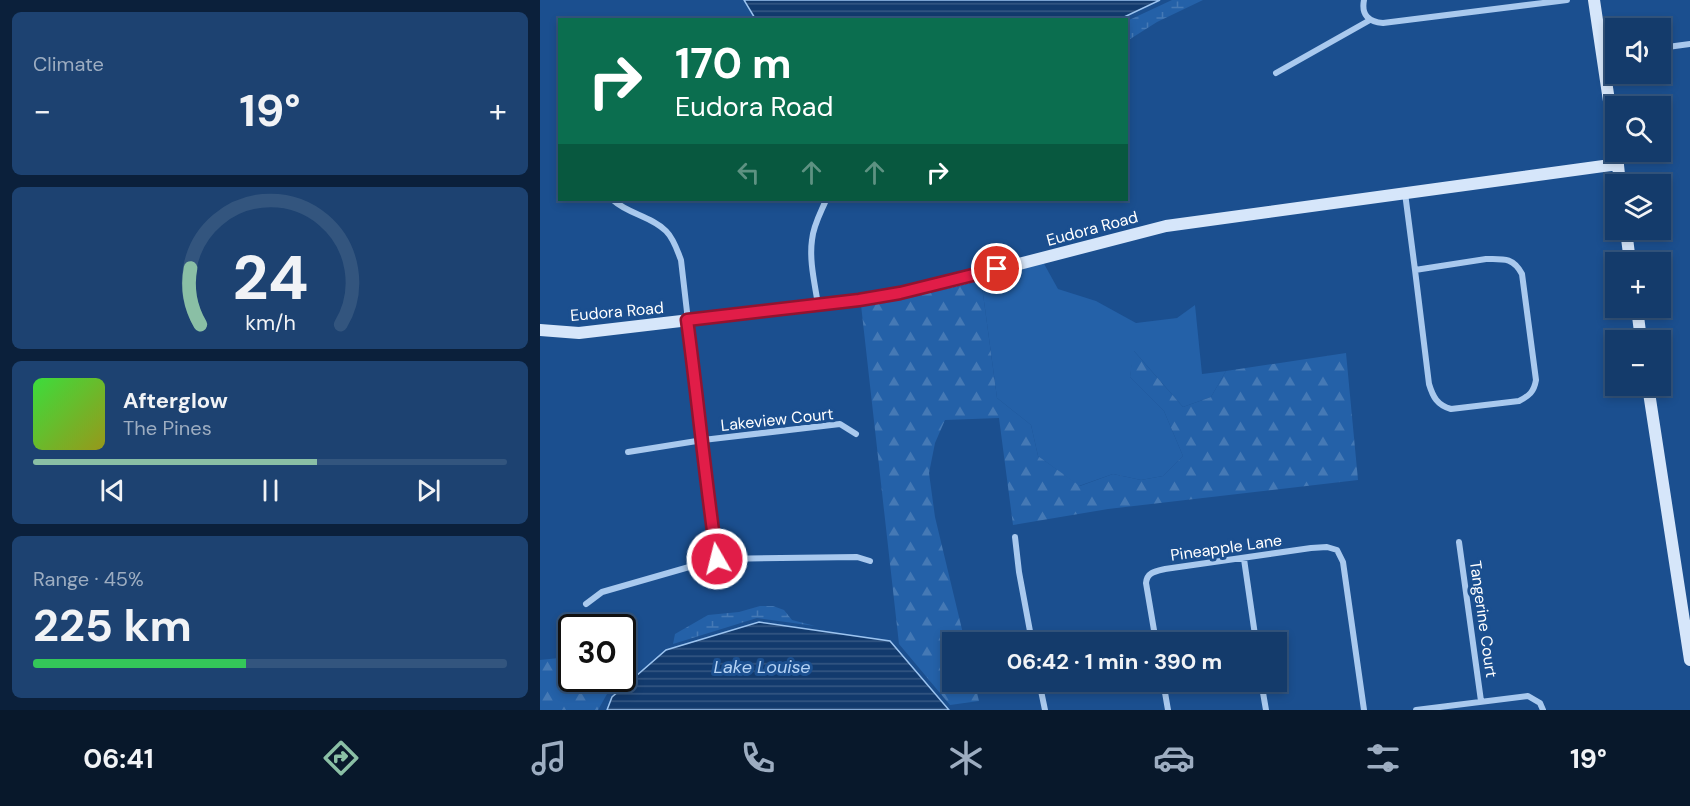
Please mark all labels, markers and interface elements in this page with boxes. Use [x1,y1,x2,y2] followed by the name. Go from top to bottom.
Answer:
[1605,18,1671,396] map controls
[1605,18,1671,84] button: sound
[675,36,792,91] text: 170 m
[576,42,654,120] icon: right
[33,51,104,77] text: Climate
[239,81,301,140] text: 19°
[33,89,51,132] text: −
[489,89,507,132] text: +
[675,89,833,124] text: Eudora Road
[1605,96,1671,162] button: search
[732,156,765,189] icon: left
[795,156,828,189] icon: ahead
[858,156,891,189] icon: ahead
[921,156,954,189] icon: right
[1605,174,1671,240] button: layers
[1044,206,1140,251] street label: Eudora Road
[232,237,308,318] text: 24
[971,243,1022,294] pin
[980,252,1013,285] icon: arrive
[1605,252,1671,318] button: +
[569,297,665,326] street label: Eudora Road
[245,309,295,337] text: km/h
[1605,330,1671,396] button: −
[123,386,228,415] text: Afterglow
[720,403,834,436] street label: Lakeview Court
[123,415,212,441] text: The Pines
[96,474,129,507] icon: previous
[254,474,287,507] icon: pause
[412,474,445,507] icon: next
[685,527,749,591] position arrow
[1169,529,1283,566] street label: Pineapple Lane
[1465,559,1502,679] street label: Tangerine Court
[33,566,144,592] text: Range · 45%
[33,596,192,655] text: 225 km
[558,614,636,692] speed limit sign: 30
[1007,647,1222,676] text: 06:42 · 1 min · 390 m
[713,655,811,679] water label: Lake Louise
[320,737,362,779] icon: directions
[528,737,570,779] icon: music
[737,737,779,779] icon: phone
[945,737,987,779] icon: climate
[1153,737,1195,779] icon: car
[1362,737,1404,779] icon: filters
[83,741,154,776] text: 06:41
[1570,741,1607,776] text: 19°

